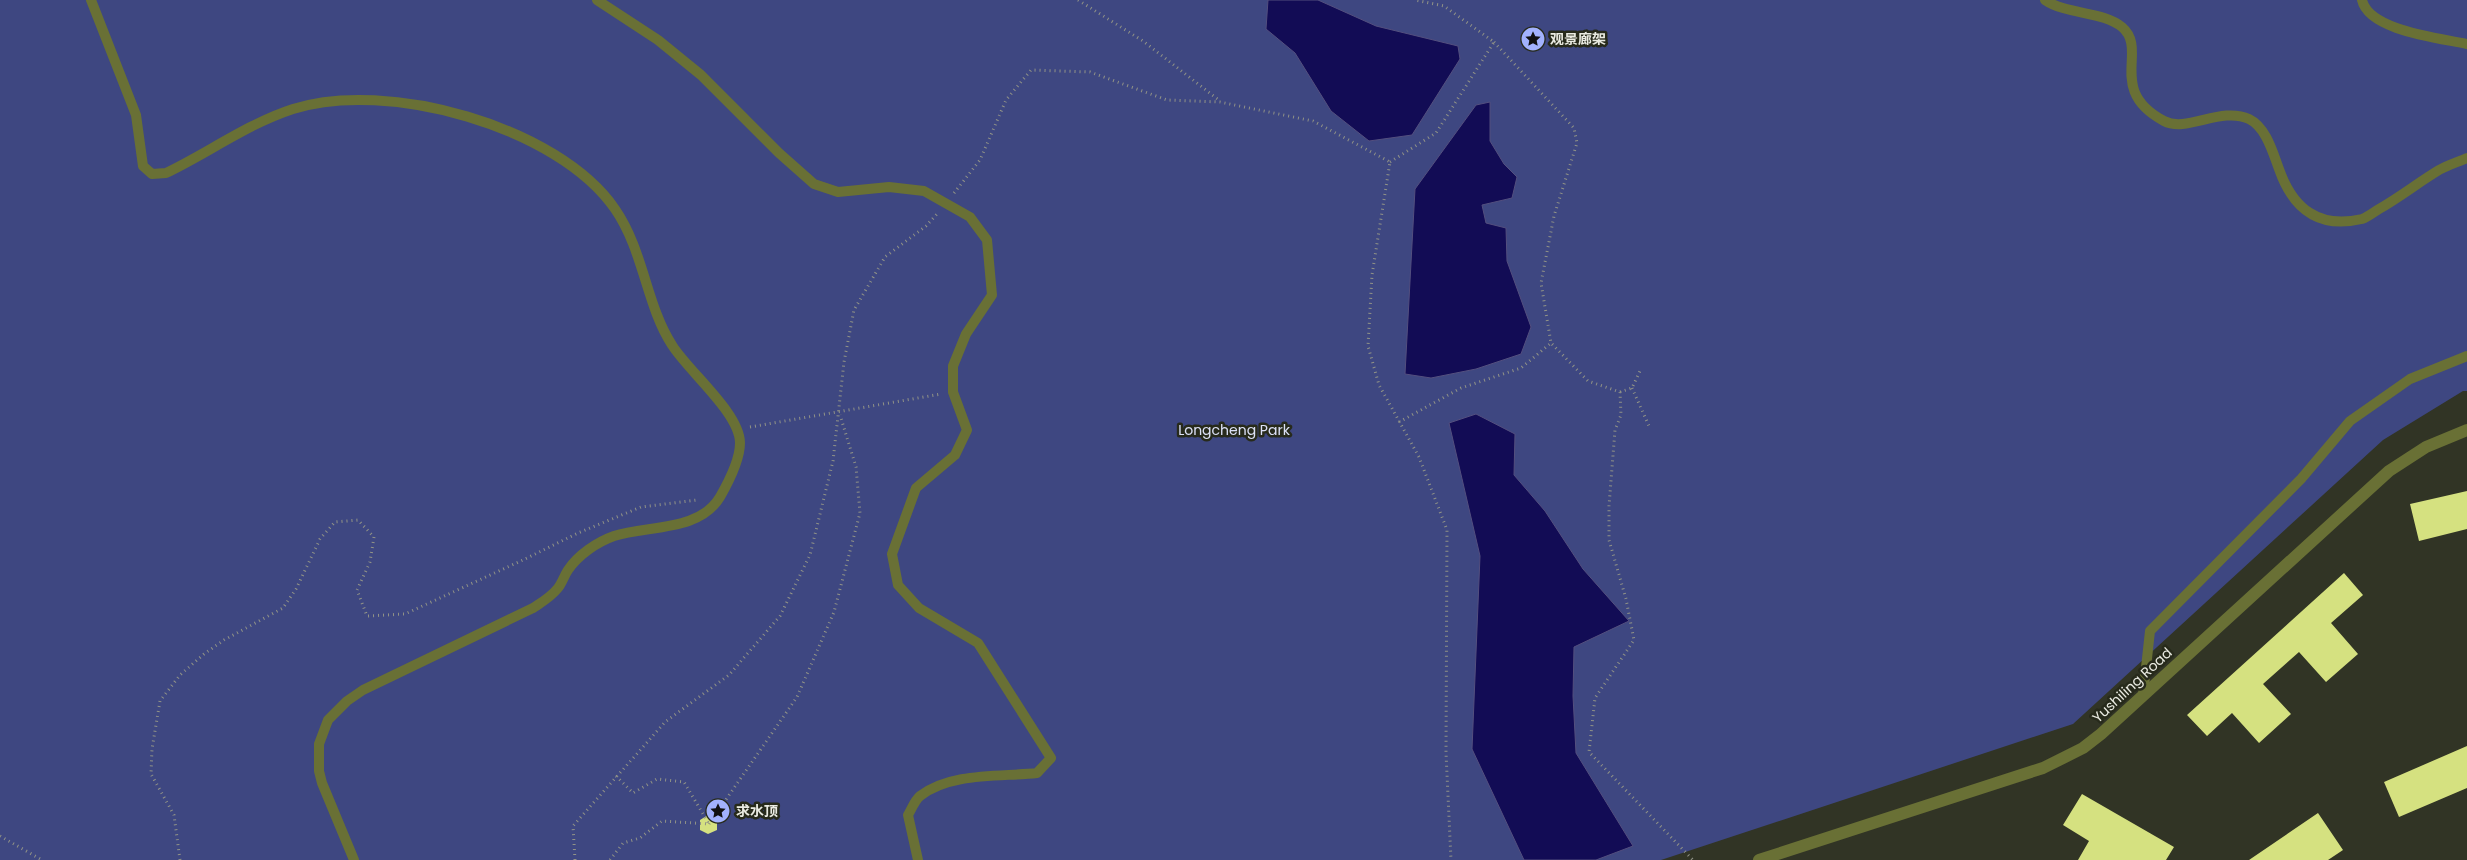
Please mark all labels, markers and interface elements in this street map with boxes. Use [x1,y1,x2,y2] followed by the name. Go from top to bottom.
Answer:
[1520,26,1546,52] place icon: 观景廊架
[1550,29,1606,49] place label: 观景廊架
[1178,420,1291,440] park label: Longcheng Park
[2088,643,2176,727] street label: Yushiling Road
[705,798,731,824] place icon: 求水顶
[736,801,778,821] place label: 求水顶

